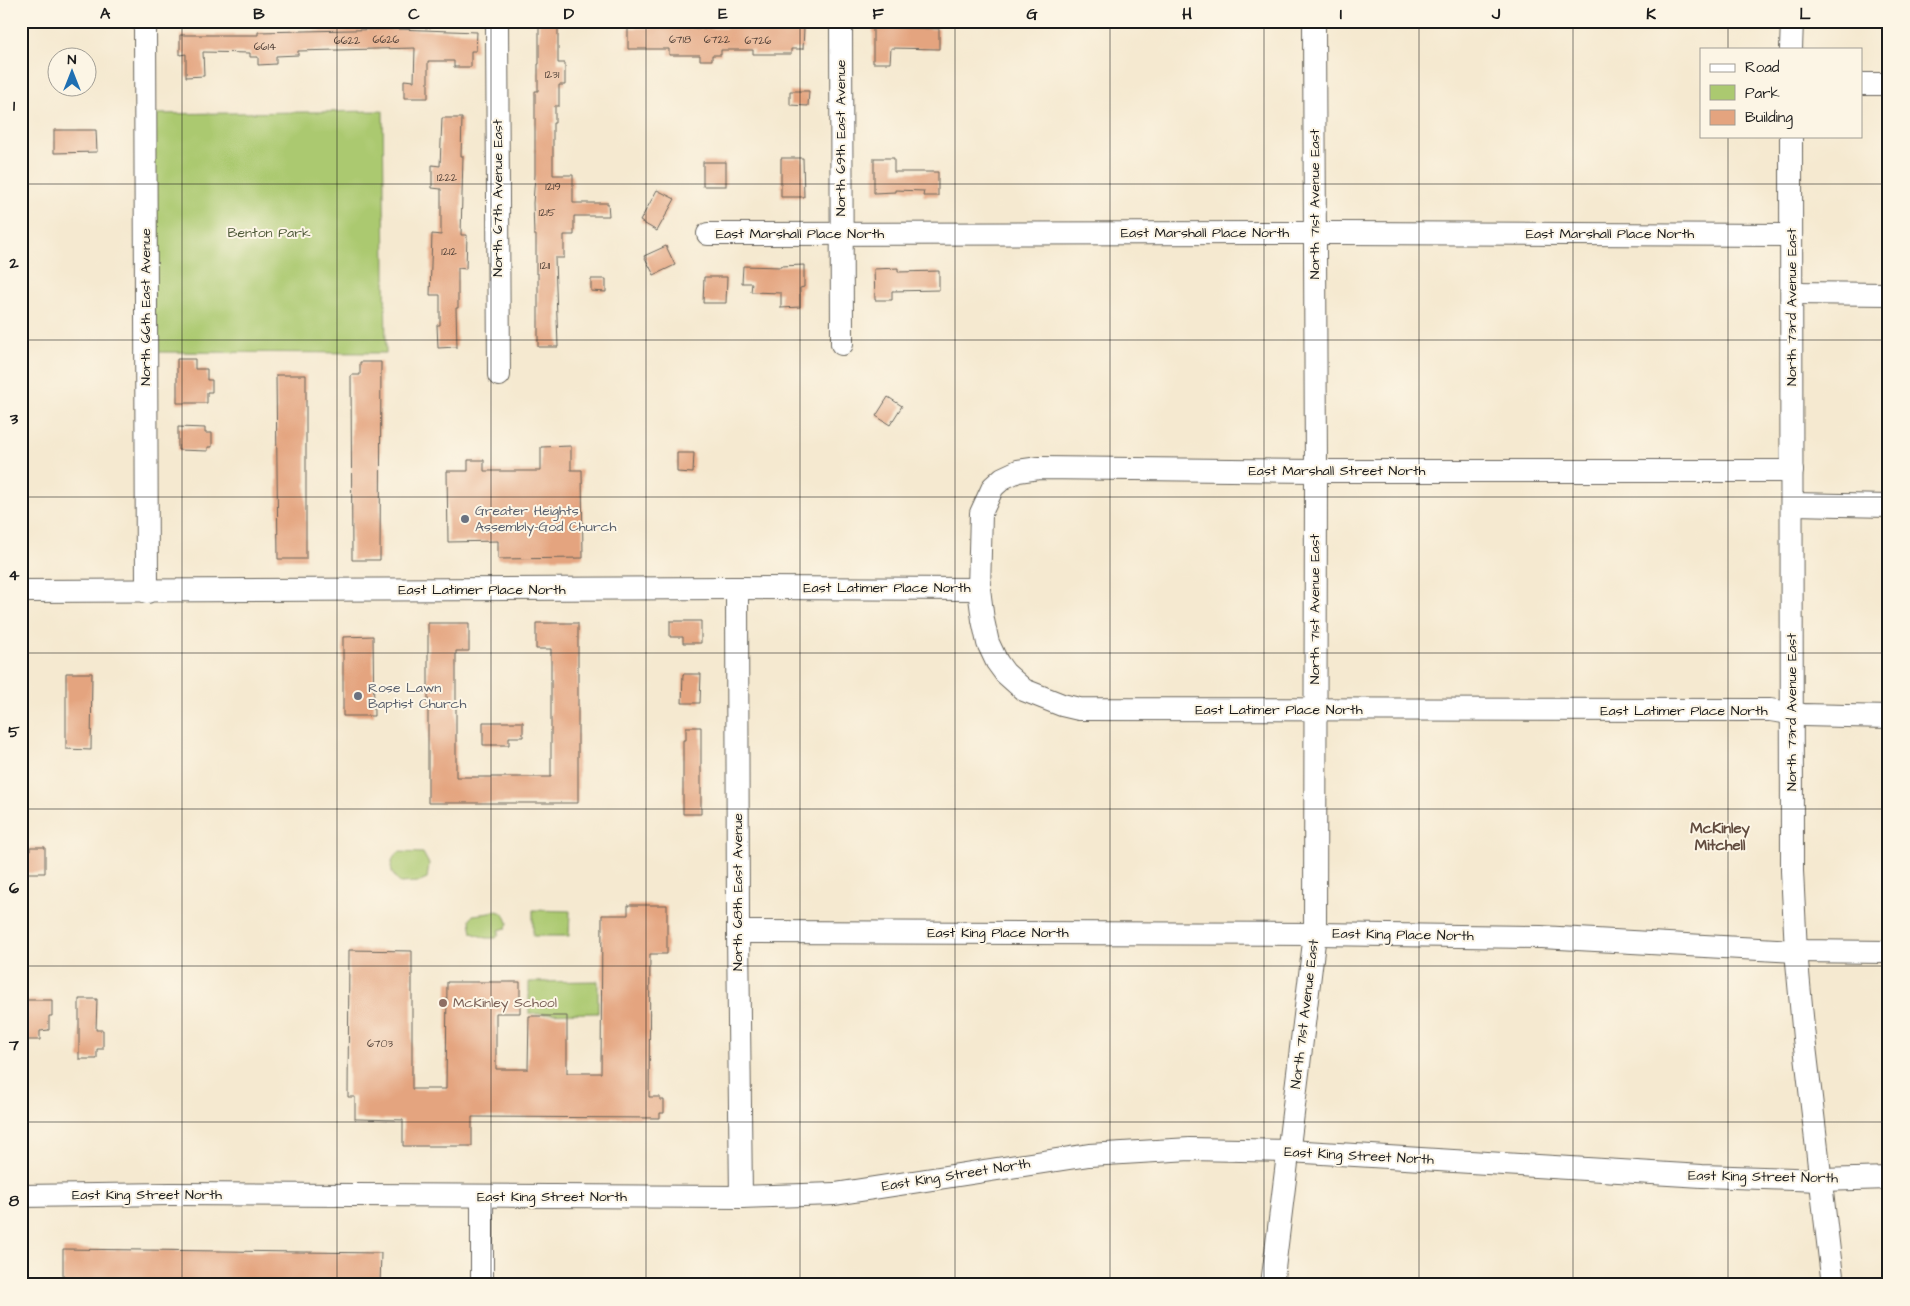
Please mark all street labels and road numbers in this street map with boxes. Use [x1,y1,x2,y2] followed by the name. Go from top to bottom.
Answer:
[831,59,851,216] street label: North 69th East Avenue
[488,119,508,277] street label: North 67th Avenue East
[1305,128,1325,279] street label: North 71st Avenue East
[1121,223,1289,243] street label: East Marshall Place North
[716,224,884,244] street label: East Marshall Place North
[1526,224,1694,244] street label: East Marshall Place North
[136,228,156,386] street label: North 66th East Avenue
[1782,228,1802,386] street label: North 73rd Avenue East
[1249,461,1426,481] street label: East Marshall Street North
[1305,533,1325,684] street label: North 71st Avenue East
[803,578,971,598] street label: East Latimer Place North
[398,580,566,600] street label: East Latimer Place North
[1782,633,1802,791] street label: North 73rd Avenue East
[1195,700,1363,720] street label: East Latimer Place North
[1600,701,1768,721] street label: East Latimer Place North
[728,813,748,971] street label: North 68th East Avenue
[927,923,1069,943] street label: East King Place North
[1332,924,1474,946] street label: East King Place North
[1286,938,1324,1090] street label: North 71st Avenue East
[1284,1142,1434,1170] street label: East King Street North
[880,1153,1032,1197] street label: East King Street North
[1688,1166,1838,1188] street label: East King Street North
[72,1185,222,1205] street label: East King Street North
[477,1187,627,1207] street label: East King Street North

